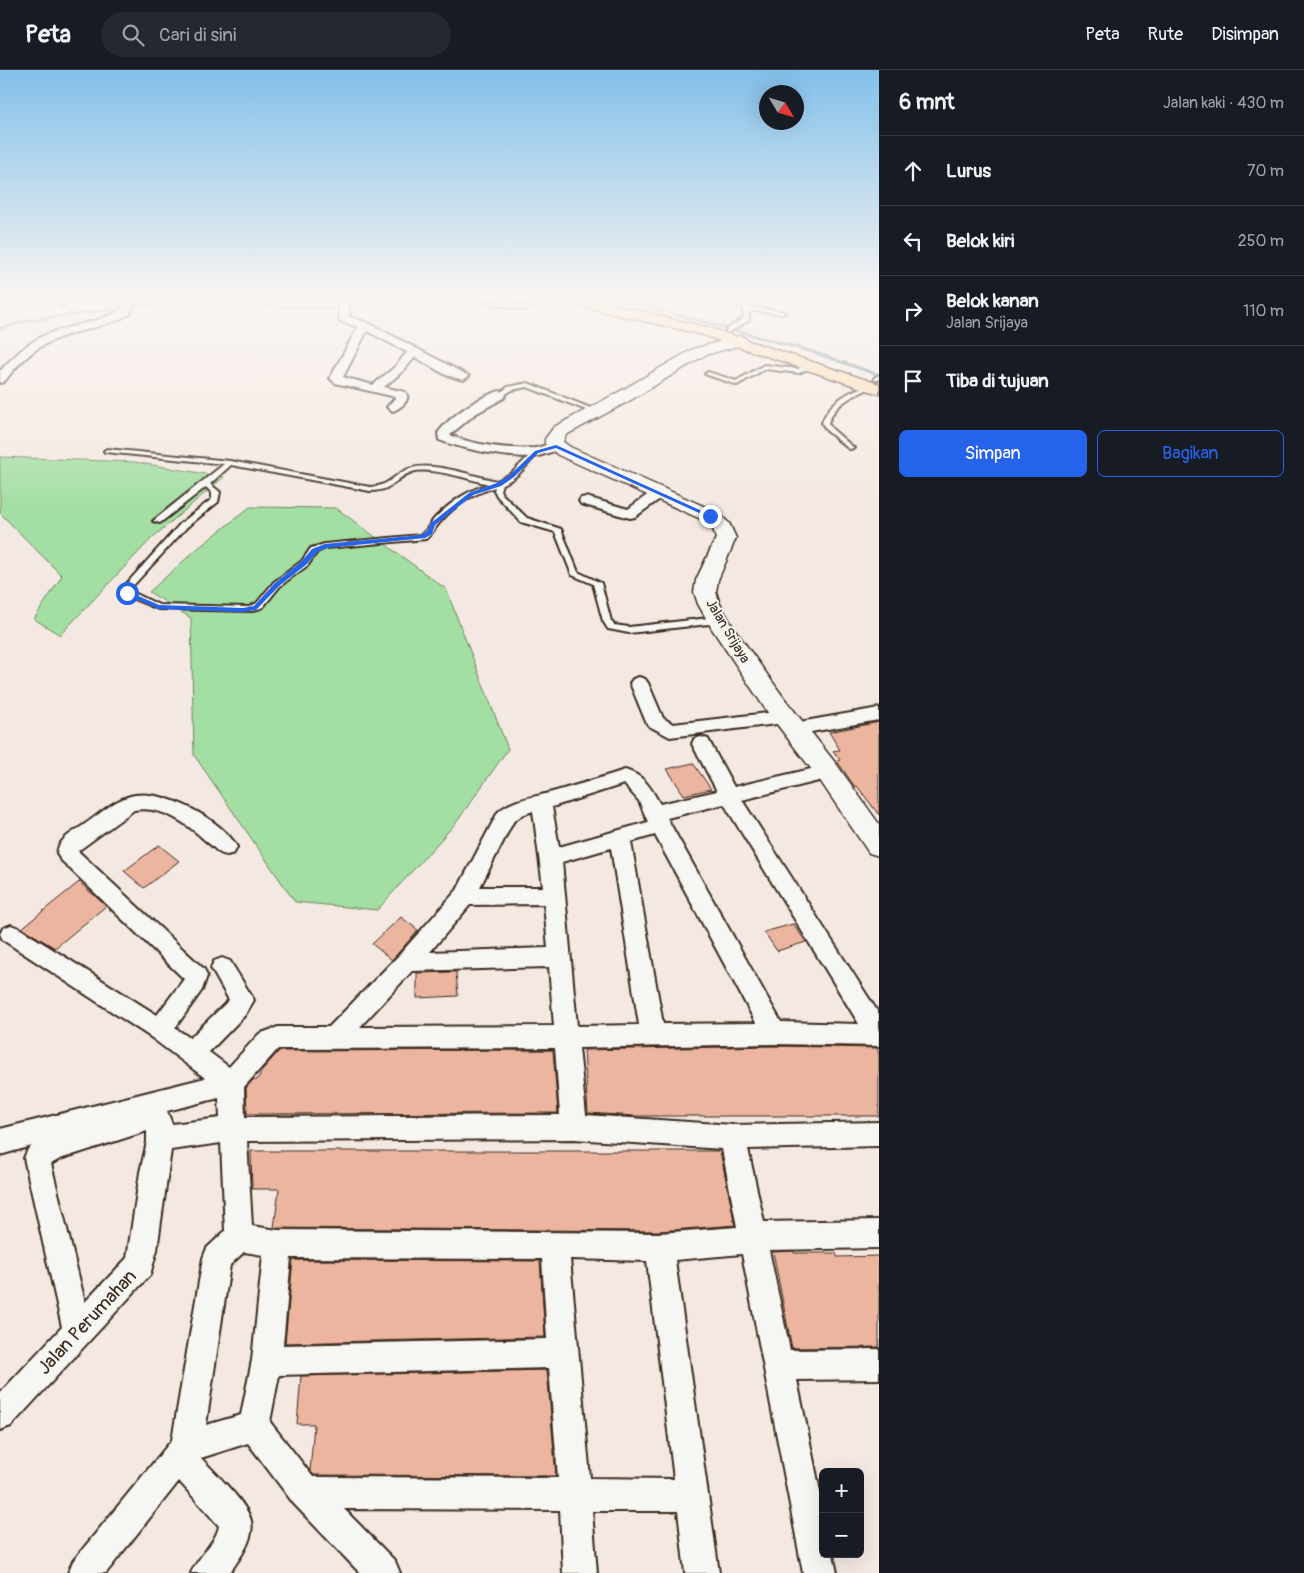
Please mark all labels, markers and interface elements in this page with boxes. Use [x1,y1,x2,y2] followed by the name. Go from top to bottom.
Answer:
[101,12,451,57] search box
[25,20,71,49] text: Peta
[119,21,147,49] icon: search
[159,23,236,47] text: Cari di sini
[1085,23,1120,46] text: Peta
[1148,23,1183,46] text: Rute
[1211,23,1279,46] text: Disimpan
[759,85,804,130] north arrow
[899,89,955,116] text: 6 mnt
[1163,93,1284,113] text: Jalan kaki · 430 m
[899,157,927,185] icon: ahead
[946,159,991,183] text: Lurus
[1247,161,1284,181] text: 70 m
[899,227,927,255] icon: left
[946,229,1014,253] text: Belok kiri
[1238,231,1284,251] text: 250 m
[946,289,1039,313] text: Belok kanan
[899,297,927,325] icon: right
[1243,301,1284,321] text: 110 m
[946,313,1028,333] text: Jalan Srijaya
[899,367,927,395] icon: arrive
[946,369,1049,393] text: Tiba di tujuan
[899,430,1087,477] button: Simpan
[1097,430,1284,477] button: Bagikan
[699,505,722,528] route end
[116,582,139,605] route start
[702,596,754,666] street label: Jalan Srijaya
[32,1264,142,1380] street label: Jalan Perumahan
[819,1468,864,1558] map controls
[819,1468,864,1513] button: +
[819,1513,864,1558] button: −

